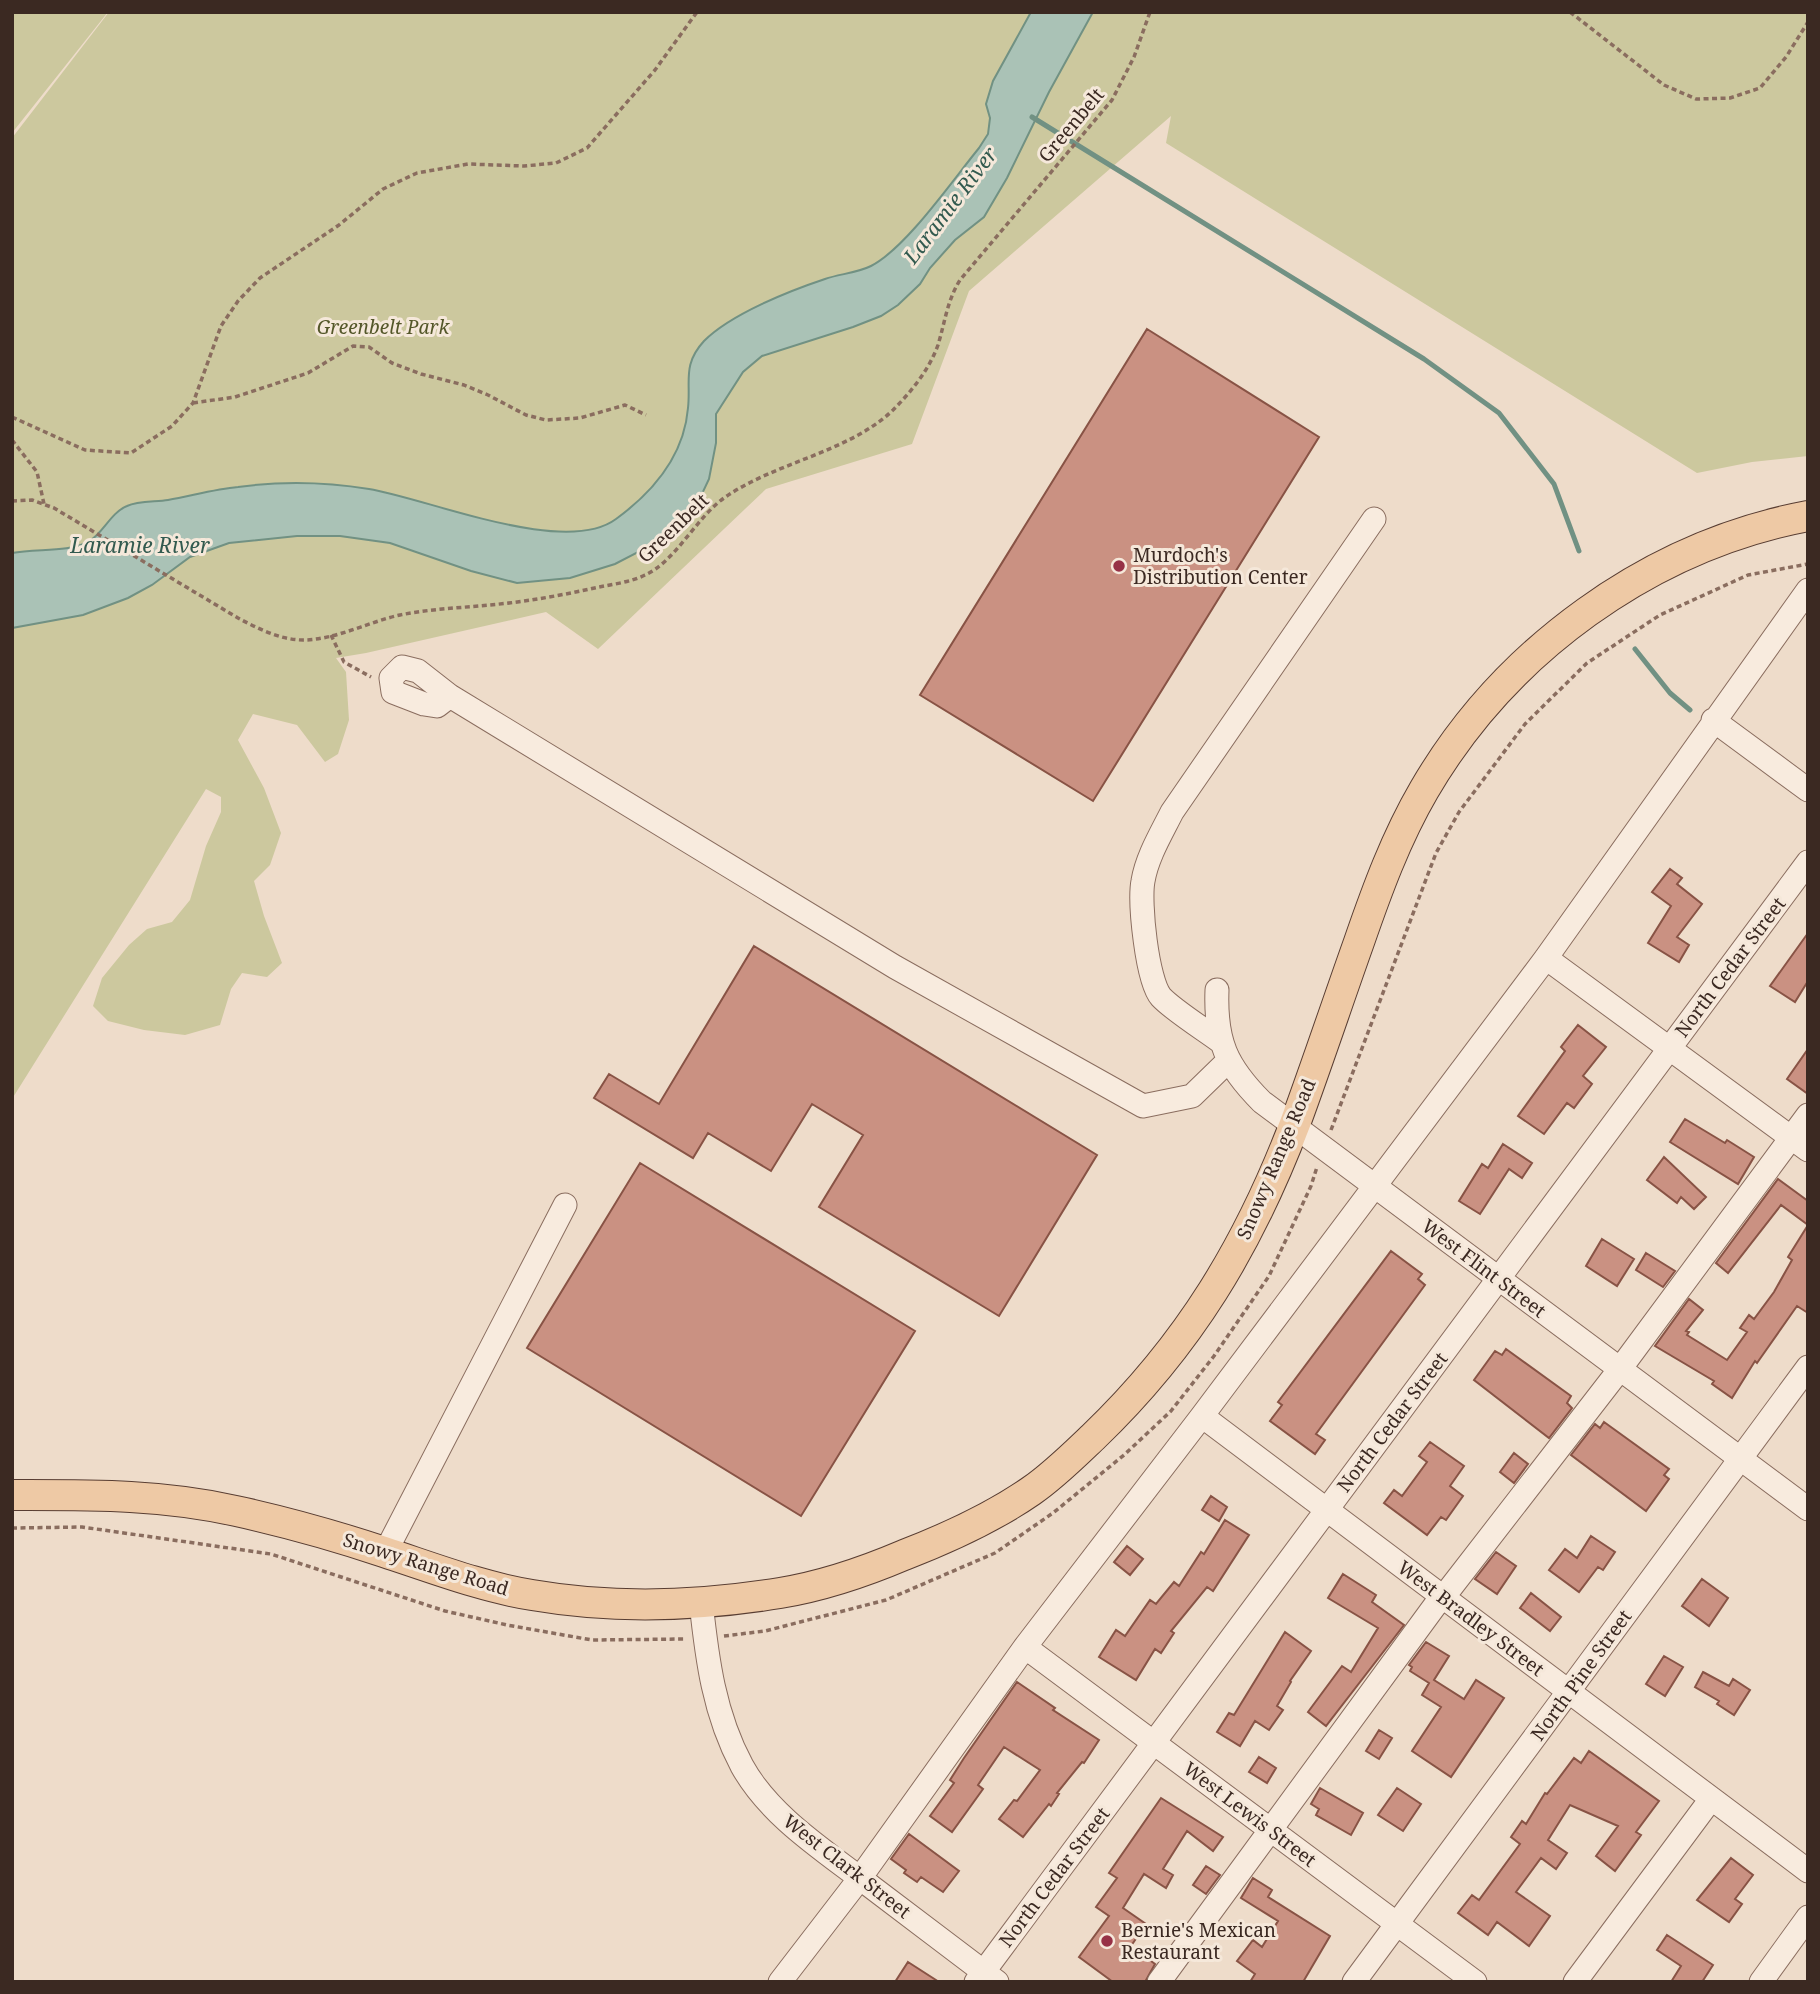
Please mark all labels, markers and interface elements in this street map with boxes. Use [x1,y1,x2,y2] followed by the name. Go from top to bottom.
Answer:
[1032,82,1110,168] street label: Greenbelt
[896,141,1003,270] water label: Laramie River
[317,314,450,340] park label: Greenbelt Park
[632,487,714,568] street label: Greenbelt
[69,531,210,559] water label: Laramie River
[1133,542,1308,590] place label: Murdoch's Distribution Center
[1111,558,1127,574] marker: Murdoch's Distribution Center
[1669,891,1791,1042] street label: North Cedar Street
[1230,1074,1322,1243] street label: Snowy Range Road
[1417,1213,1552,1323] street label: West Flint Street
[1331,1346,1453,1497] street label: North Cedar Street
[340,1526,512,1602] street label: Snowy Range Road
[1392,1554,1550,1682] street label: West Bradley Street
[1525,1604,1638,1746] street label: North Pine Street
[1178,1755,1322,1873] street label: West Lewis Street
[993,1801,1115,1952] street label: North Cedar Street
[778,1808,916,1924] street label: West Clark Street
[1121,1917,1276,1965] place label: Bernie's Mexican Restaurant
[1099,1933,1115,1949] marker: Bernie's Mexican Restaurant

